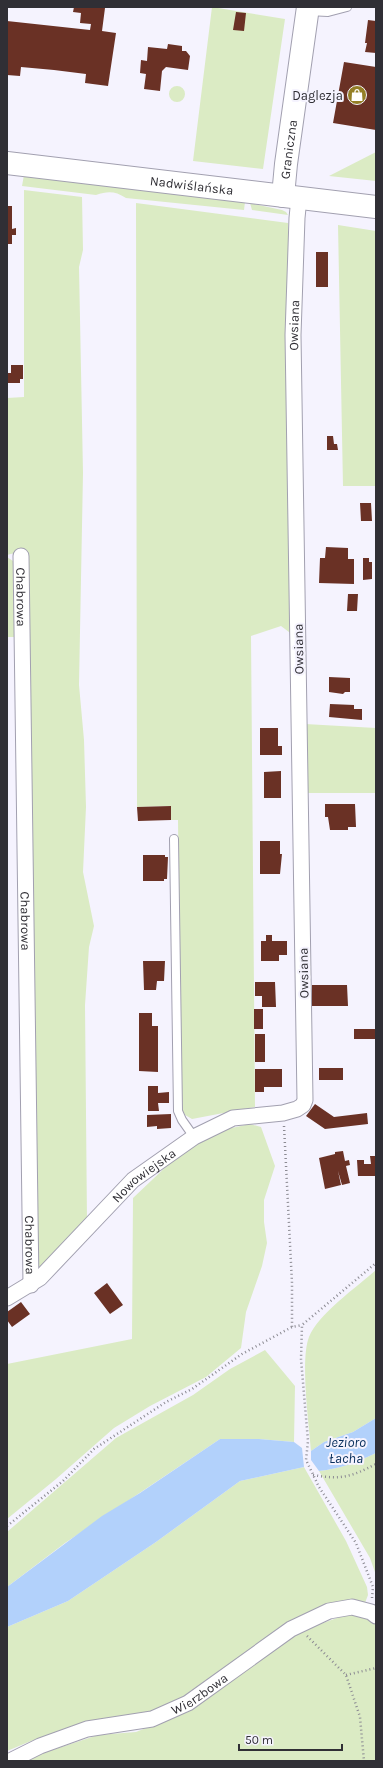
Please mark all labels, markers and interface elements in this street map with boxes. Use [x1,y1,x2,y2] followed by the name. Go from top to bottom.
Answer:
[346,84,368,106] shop icon: Daglezja
[292,88,343,103] place label: Daglezja
[278,119,300,180] street label: Graniczna
[149,173,234,198] street label: Nadwiślańska
[286,300,302,351] street label: Owsiana
[13,567,29,627] street label: Chabrowa
[291,624,306,674] street label: Owsiana
[18,891,33,951] street label: Chabrowa
[296,948,311,998] street label: Owsiana
[109,1145,179,1206] street label: Nowowiejska
[22,1215,38,1275] street label: Chabrowa
[326,1434,366,1467] water label: Jezioro Łacha
[169,1670,230,1718] street label: Wierzbowa
[239,1726,342,1752] scale bar
[245,1733,273,1747] text: 50 m

